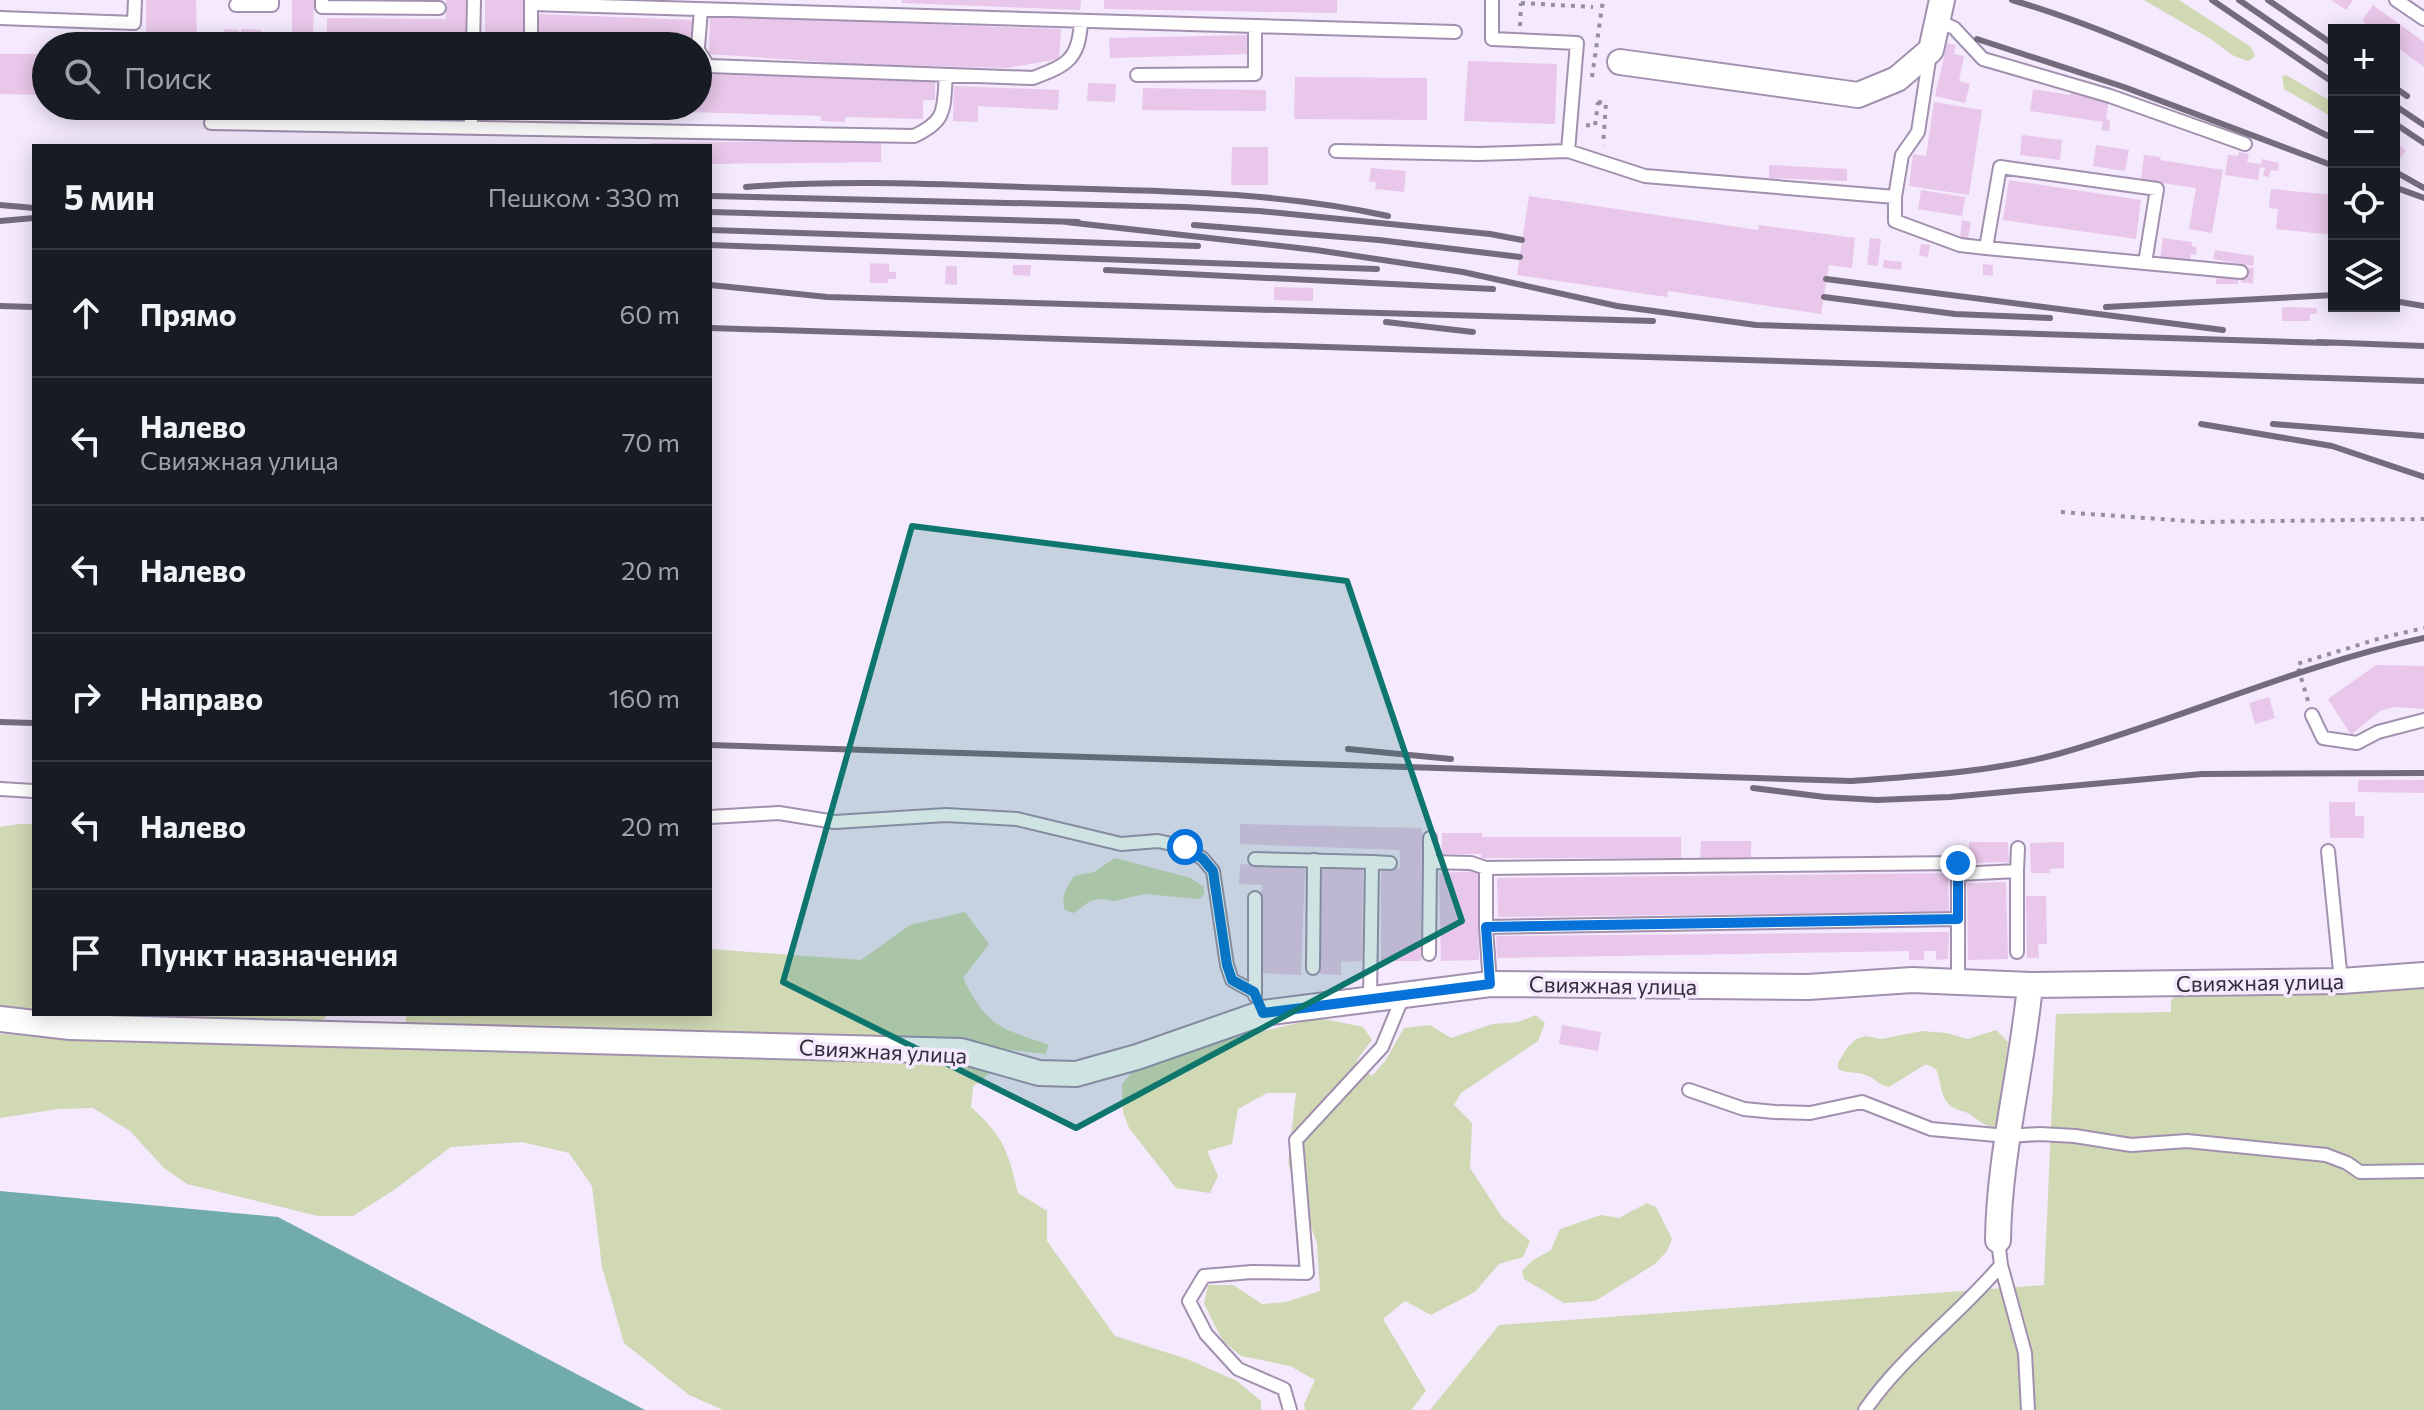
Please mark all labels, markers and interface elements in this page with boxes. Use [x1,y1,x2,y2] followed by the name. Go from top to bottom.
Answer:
[2328,24,2400,312] map controls
[2328,24,2400,96] button: +
[32,32,712,120] search box
[60,54,104,98] icon: search
[124,58,212,95] text: Поиск
[2328,96,2400,168] button: −
[2328,168,2400,240] button: locate
[64,175,155,217] text: 5 мин
[488,181,680,212] text: Пешком · 330 m
[2328,240,2400,312] button: layers
[64,291,108,335] icon: ahead
[140,295,237,332] text: Прямо
[620,298,680,329] text: 60 m
[140,407,246,444] text: Налево
[64,419,108,463] icon: left
[622,426,680,457] text: 70 m
[140,444,339,475] text: Свияжная улица
[64,547,108,591] icon: left
[140,551,246,588] text: Налево
[621,554,680,585] text: 20 m
[64,675,108,719] icon: right
[140,679,263,716] text: Направо
[608,682,680,713] text: 160 m
[64,803,108,847] icon: left
[140,807,246,844] text: Налево
[621,810,680,841] text: 20 m
[1167,829,1203,865] route start
[1940,845,1976,881] route end
[64,931,108,975] icon: arrive
[140,935,398,972] text: Пункт назначения
[2176,967,2344,997] street label: Свияжная улица
[1529,970,1697,1000] street label: Свияжная улица
[798,1033,968,1069] street label: Свияжная улица

